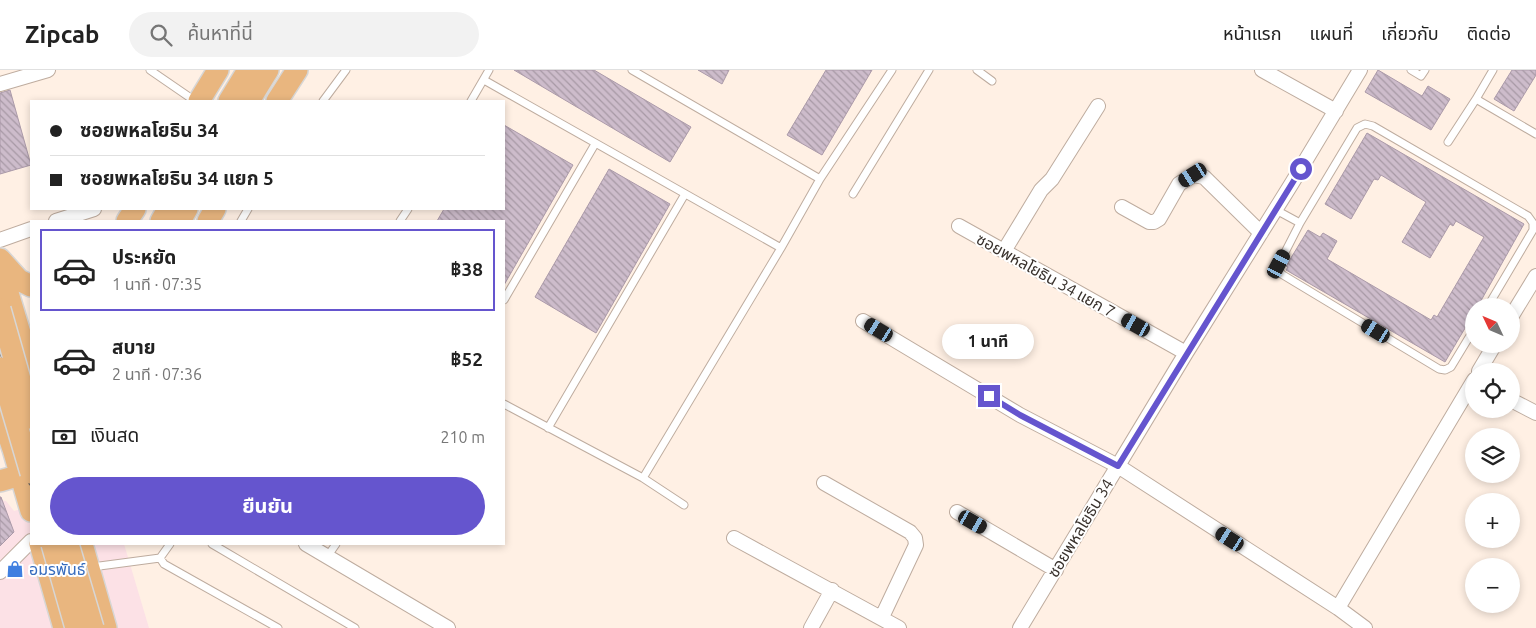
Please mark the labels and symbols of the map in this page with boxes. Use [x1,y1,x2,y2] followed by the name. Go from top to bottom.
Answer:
[1290,158,1312,180] route start
[1176,161,1209,189] car
[974,229,1118,321] street label: ซอยพหลโยธิน 34 แยก 7
[1265,247,1292,281] car
[1465,298,1520,352] north arrow
[1119,311,1152,339] car
[862,316,895,344] car
[1359,317,1392,345] car
[943,324,1035,358] callout: 1 นาที
[978,385,1000,407] route end
[1044,476,1116,580] street label: ซอยพหลโยธิน 34
[956,508,989,536] car
[1213,525,1246,553] car
[5,559,25,579] shop icon: อมรพันธ์
[29,560,86,578] place label: อมรพันธ์

